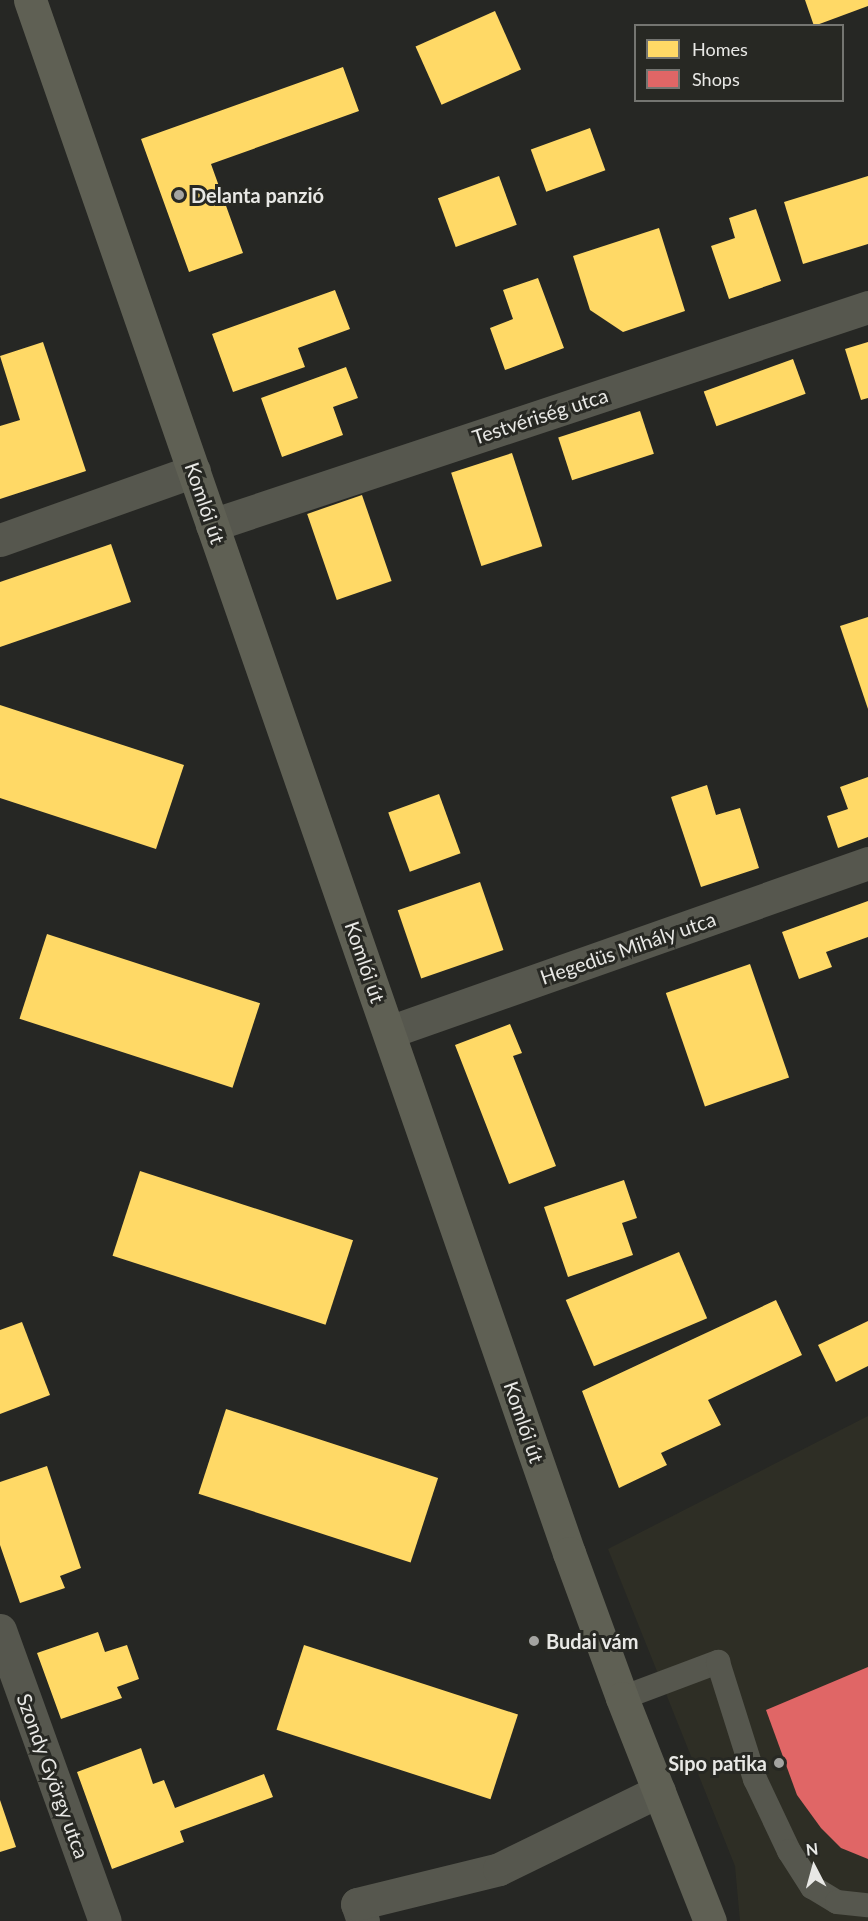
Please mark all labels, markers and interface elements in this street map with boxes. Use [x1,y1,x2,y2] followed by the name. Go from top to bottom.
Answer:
[634,24,844,102] legend
[692,38,748,60] text: Homes
[692,68,740,90] text: Shops
[191,183,324,207] place label: Delanta panzió
[172,188,186,202] marker: Delanta panzió
[469,383,611,449] street label: Testvériség utca
[180,459,230,547] street label: Komlói út
[537,907,719,989] street label: Hegedüs Mihály utca
[340,918,390,1006] street label: Komlói út
[499,1378,549,1466] street label: Komlói út
[546,1629,639,1653] place label: Budai vám
[527,1634,541,1648] marker: Budai vám
[12,1690,94,1862] street label: Szondy György utca
[668,1751,767,1775] place label: Sipo patika
[772,1756,786,1770] marker: Sipo patika
[784,1837,844,1897] north arrow
[805,1839,819,1859] text: N

